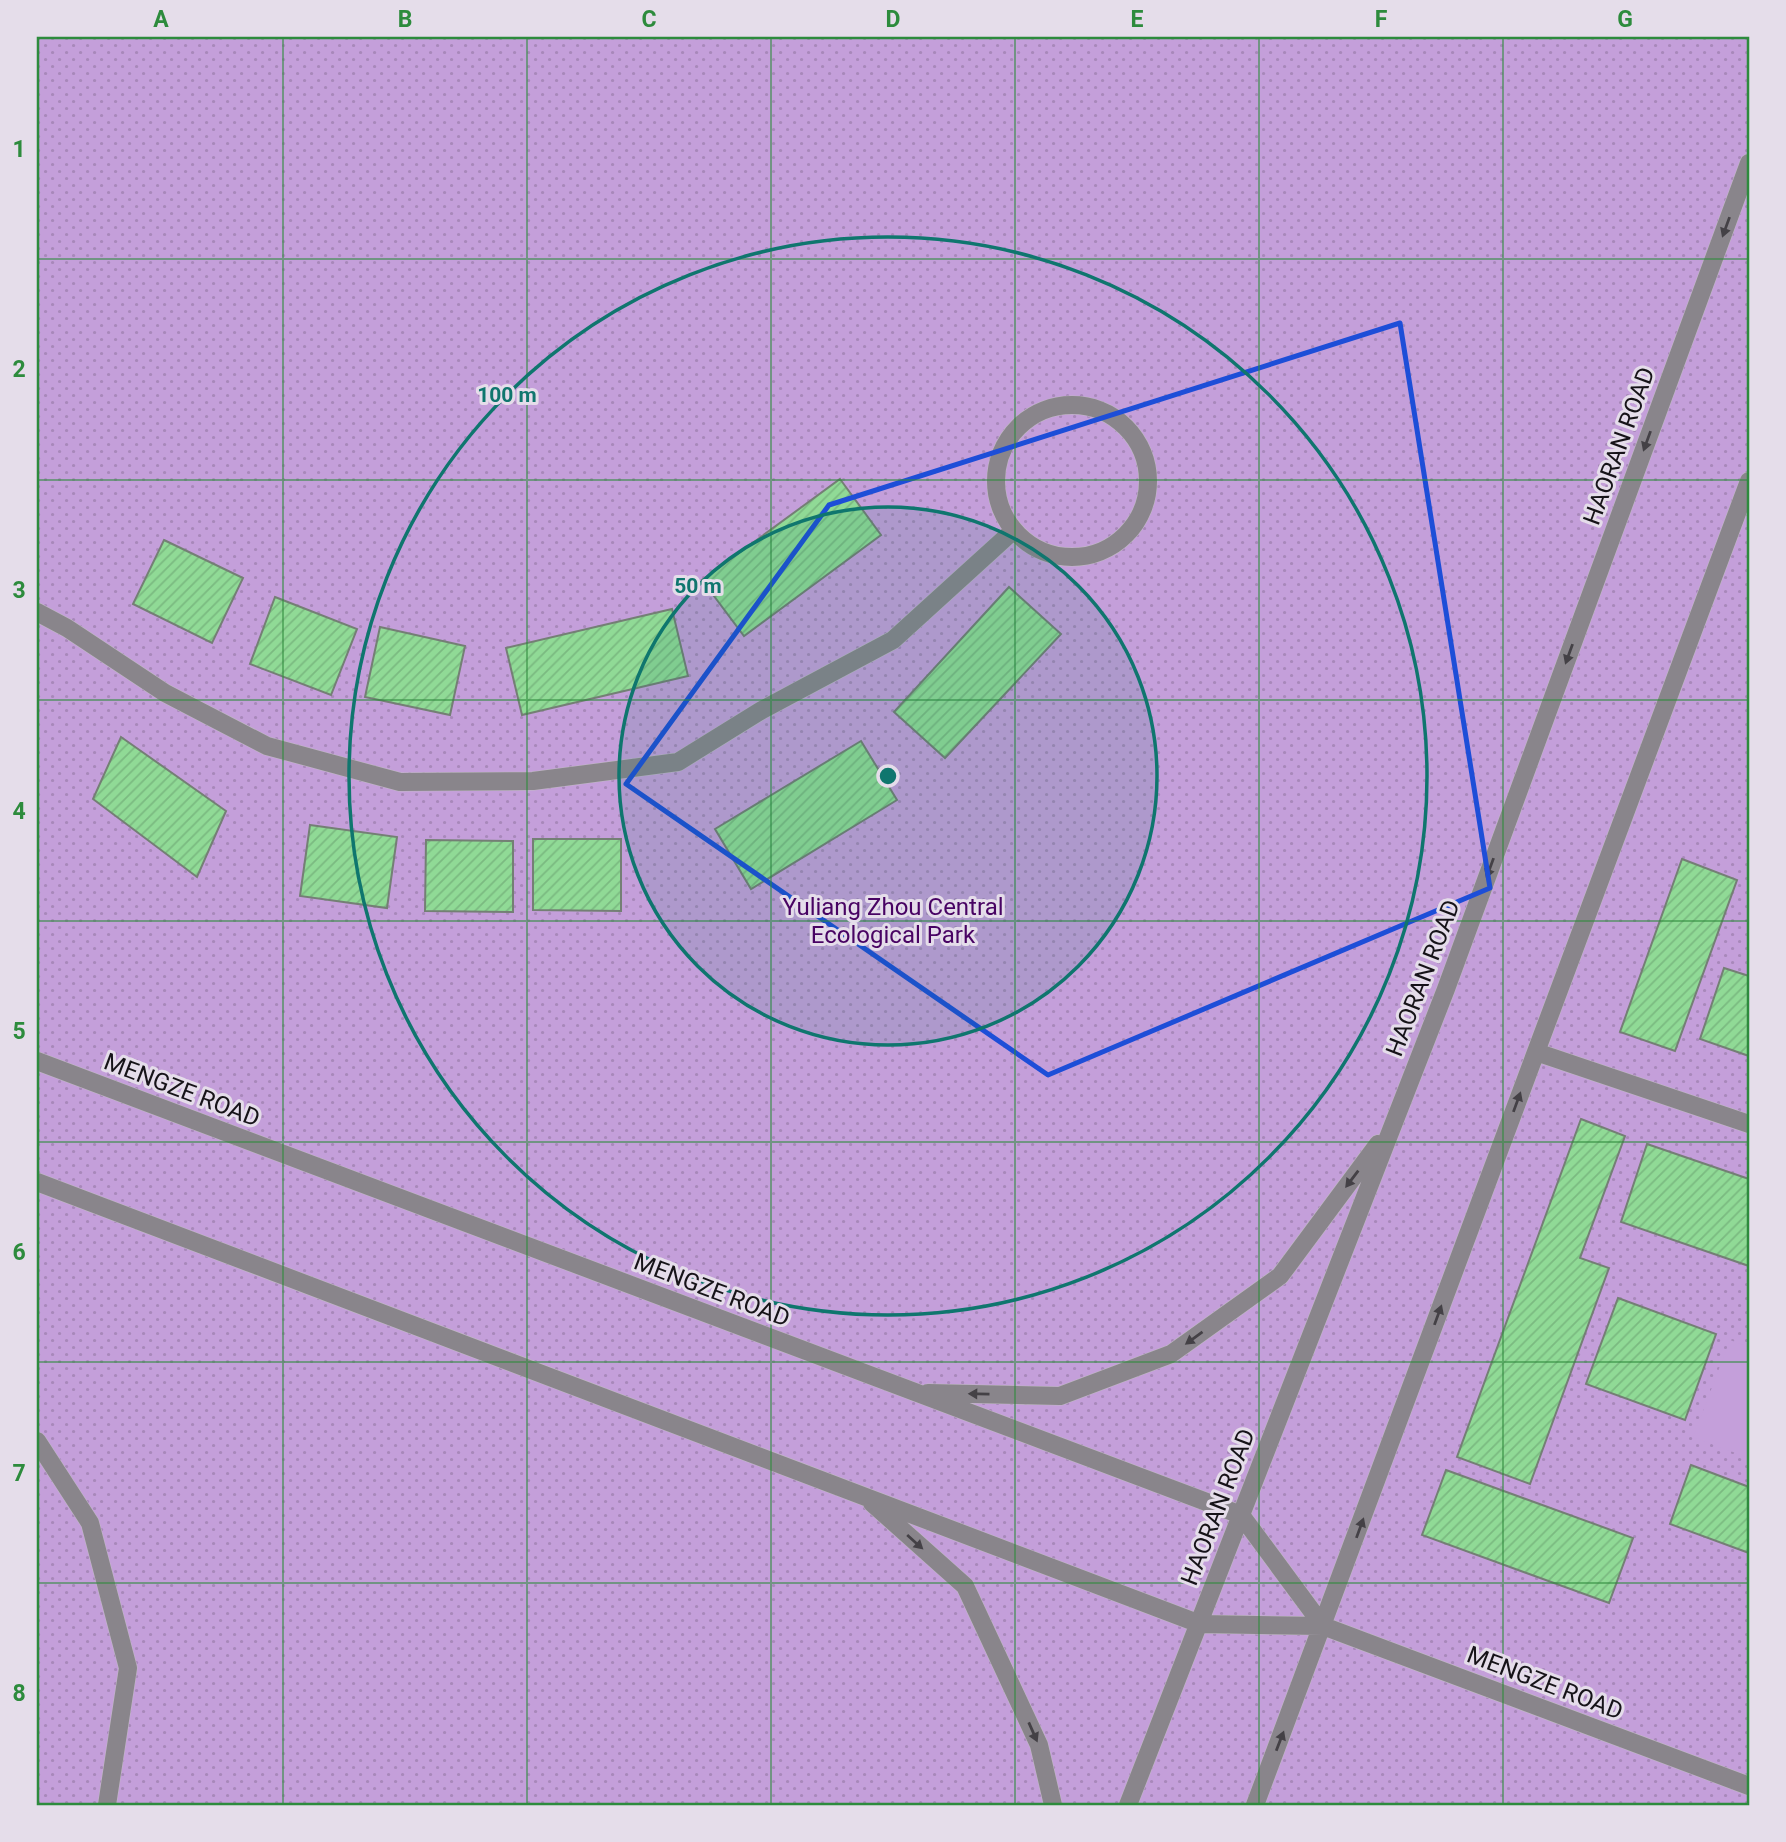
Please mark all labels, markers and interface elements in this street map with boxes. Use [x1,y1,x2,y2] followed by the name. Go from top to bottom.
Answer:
[153,6,169,33] text: A
[398,6,412,33] text: B
[641,6,657,33] text: C
[886,6,900,33] text: D
[1131,6,1144,33] text: E
[1375,6,1388,33] text: F
[1617,6,1633,33] text: G
[12,136,26,163] text: 1
[1720,217,1731,238] one-way arrow
[12,356,26,383] text: 2
[1578,364,1660,528] street label: HAORAN ROAD
[477,383,537,407] text: 100 m
[1641,430,1652,451] one-way arrow
[674,574,722,598] text: 50 m
[12,577,26,604] text: 3
[1563,644,1574,665] one-way arrow
[876,764,900,788] centre of rings
[12,798,26,825] text: 4
[1484,857,1495,878] one-way arrow
[782,893,1004,949] park label: Yuliang Zhou Central Ecological Park
[1380,896,1466,1060] street label: HAORAN ROAD
[12,1018,26,1045] text: 5
[100,1047,264,1133] street label: MENGZE ROAD
[1512,1091,1523,1112] one-way arrow
[1345,1169,1360,1187] one-way arrow
[12,1239,26,1266] text: 6
[630,1247,794,1333] street label: MENGZE ROAD
[1433,1305,1444,1326] one-way arrow
[1185,1331,1203,1345] one-way arrow
[968,1388,990,1400] one-way arrow
[1175,1425,1261,1589] street label: HAORAN ROAD
[12,1460,26,1487] text: 7
[1354,1518,1365,1539] one-way arrow
[906,1533,923,1549] one-way arrow
[1463,1640,1627,1726] street label: MENGZE ROAD
[12,1680,26,1707] text: 8
[1027,1722,1039,1742] one-way arrow
[1274,1731,1285,1752] one-way arrow

